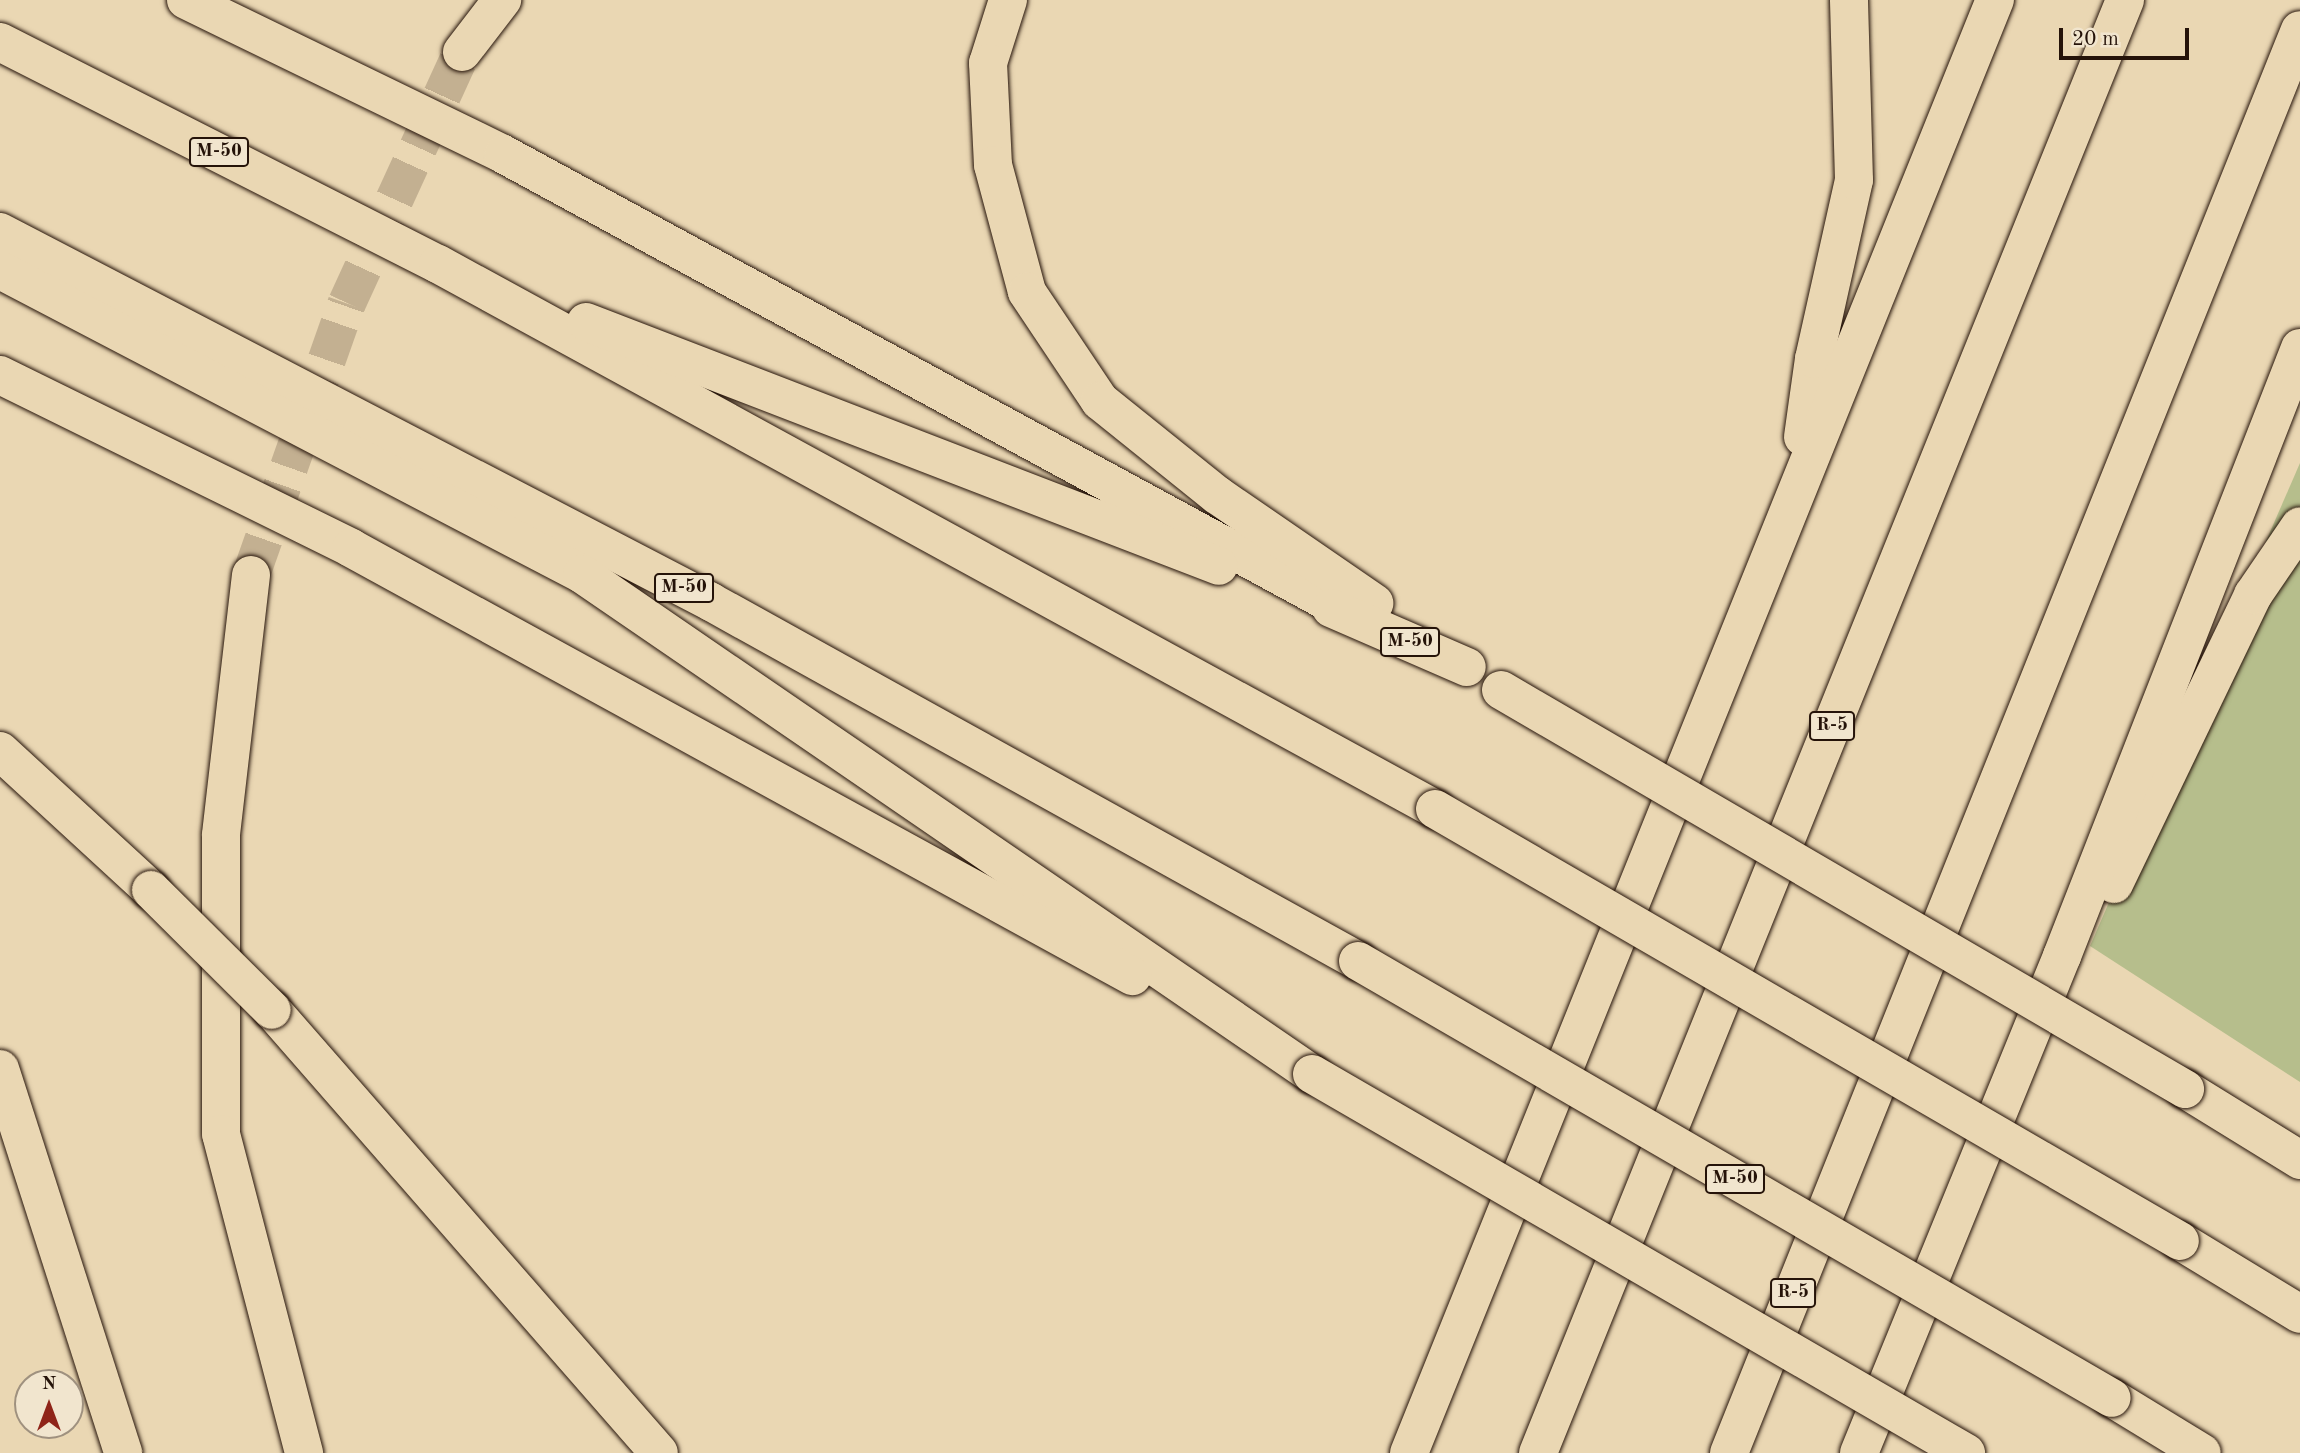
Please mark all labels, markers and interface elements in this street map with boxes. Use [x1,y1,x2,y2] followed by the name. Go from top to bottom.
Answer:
[2062,14,2192,58] scale bar
[2072,29,2119,50] text: 20 m
[188,136,250,168] road number: M-50
[652,572,716,604] road number: M-50
[1378,626,1442,657] road number: M-50
[1808,710,1856,741] road number: R-5
[1704,1163,1766,1194] road number: M-50
[1769,1278,1818,1308] road number: R-5
[14,1369,84,1439] north arrow
[42,1375,56,1394] text: N

